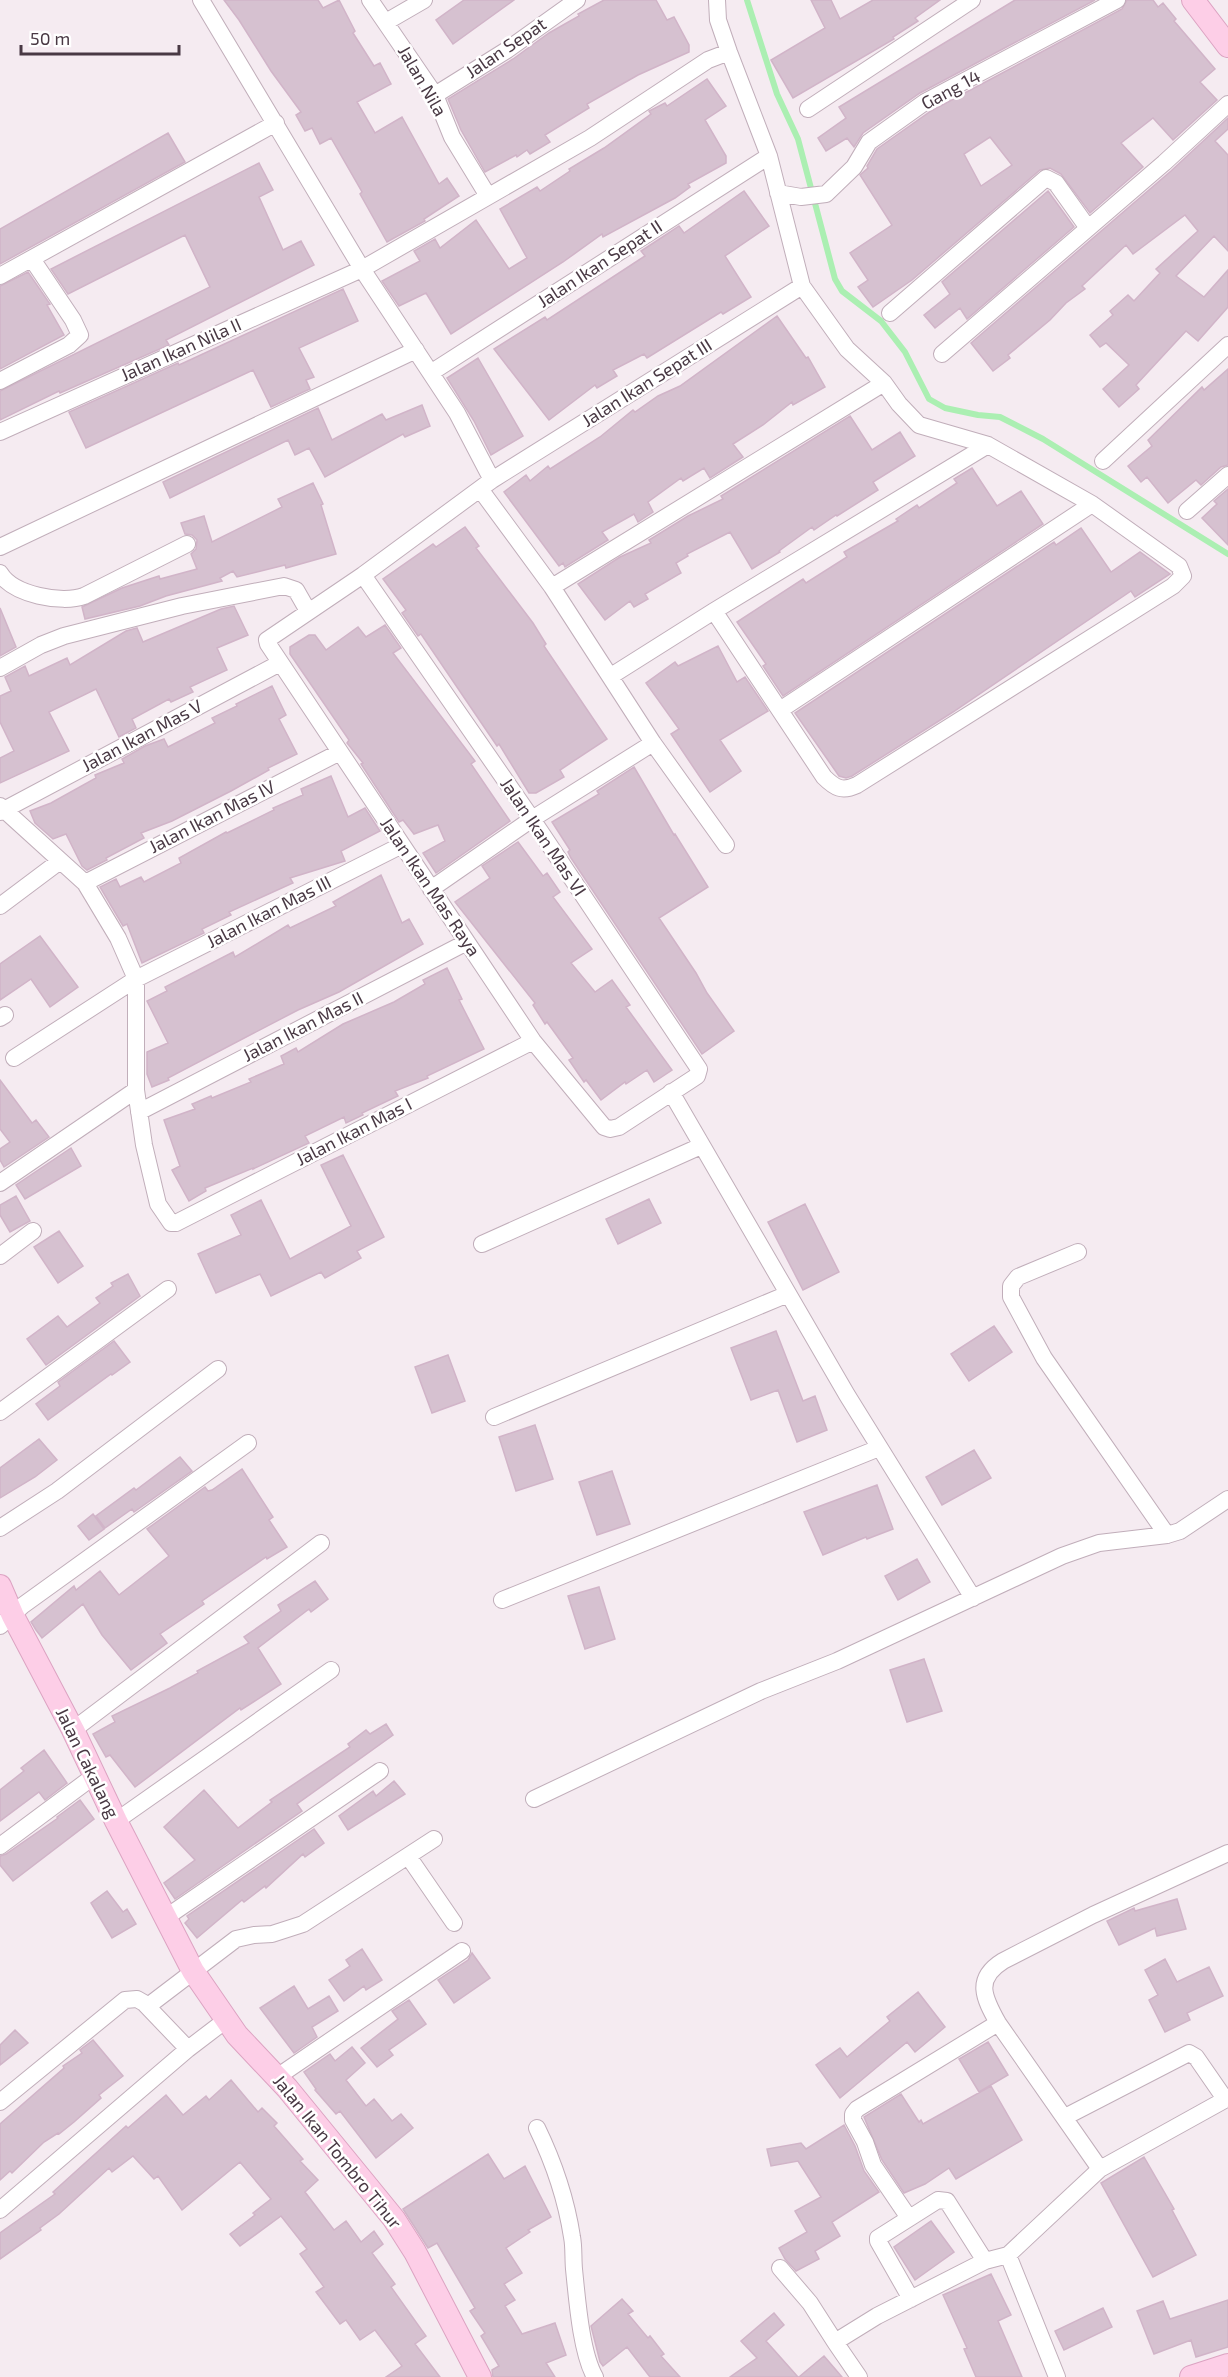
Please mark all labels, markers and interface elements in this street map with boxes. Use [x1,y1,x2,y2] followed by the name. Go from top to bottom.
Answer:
[461,12,550,82] street label: Jalan Sepat
[21,18,178,56] scale bar
[30,27,70,49] text: 50 m
[394,41,452,120] street label: Jalan Nila
[917,64,984,114] street label: Gang 14
[533,215,666,312] street label: Jalan Ikan Sepat II
[117,313,244,386] street label: Jalan Ikan Nila II
[577,333,715,431] street label: Jalan Ikan Sepat III
[78,694,206,776] street label: Jalan Ikan Mas V
[496,773,592,900] street label: Jalan Ikan Mas VI
[145,775,278,857] street label: Jalan Ikan Mas IV
[376,813,486,960] street label: Jalan Ikan Mas Raya
[203,870,335,952] street label: Jalan Ikan Mas III
[239,986,366,1066] street label: Jalan Ikan Mas II
[292,1092,415,1170] street label: Jalan Ikan Mas I
[52,1704,124,1822] street label: Jalan Cakalang
[269,2070,407,2233] street label: Jalan Ikan Tombro Tihur

